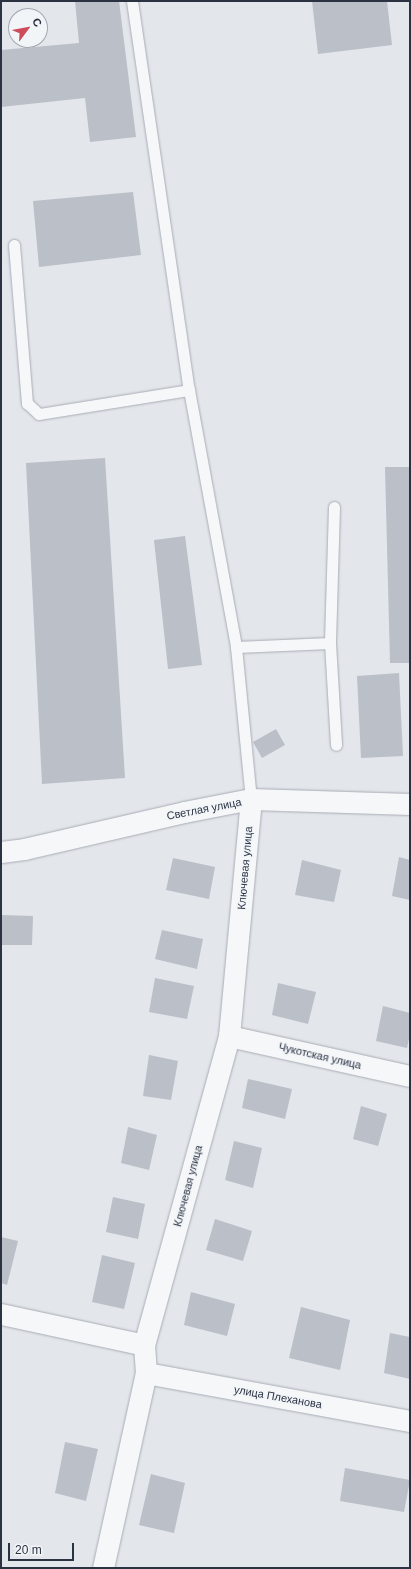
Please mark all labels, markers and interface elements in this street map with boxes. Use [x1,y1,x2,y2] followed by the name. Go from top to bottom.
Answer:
[8,8,48,48] north arrow
[30,16,45,29] text: С
[165,795,243,823] street label: Светлая улица
[235,826,255,910] street label: Ключевая улица
[277,1040,363,1072] street label: Чукотская улица
[171,1144,205,1228] street label: Ключевая улица
[233,1383,323,1411] street label: улица Плеханова
[10,1535,76,1561] scale bar
[15,1543,42,1557] text: 20 m

